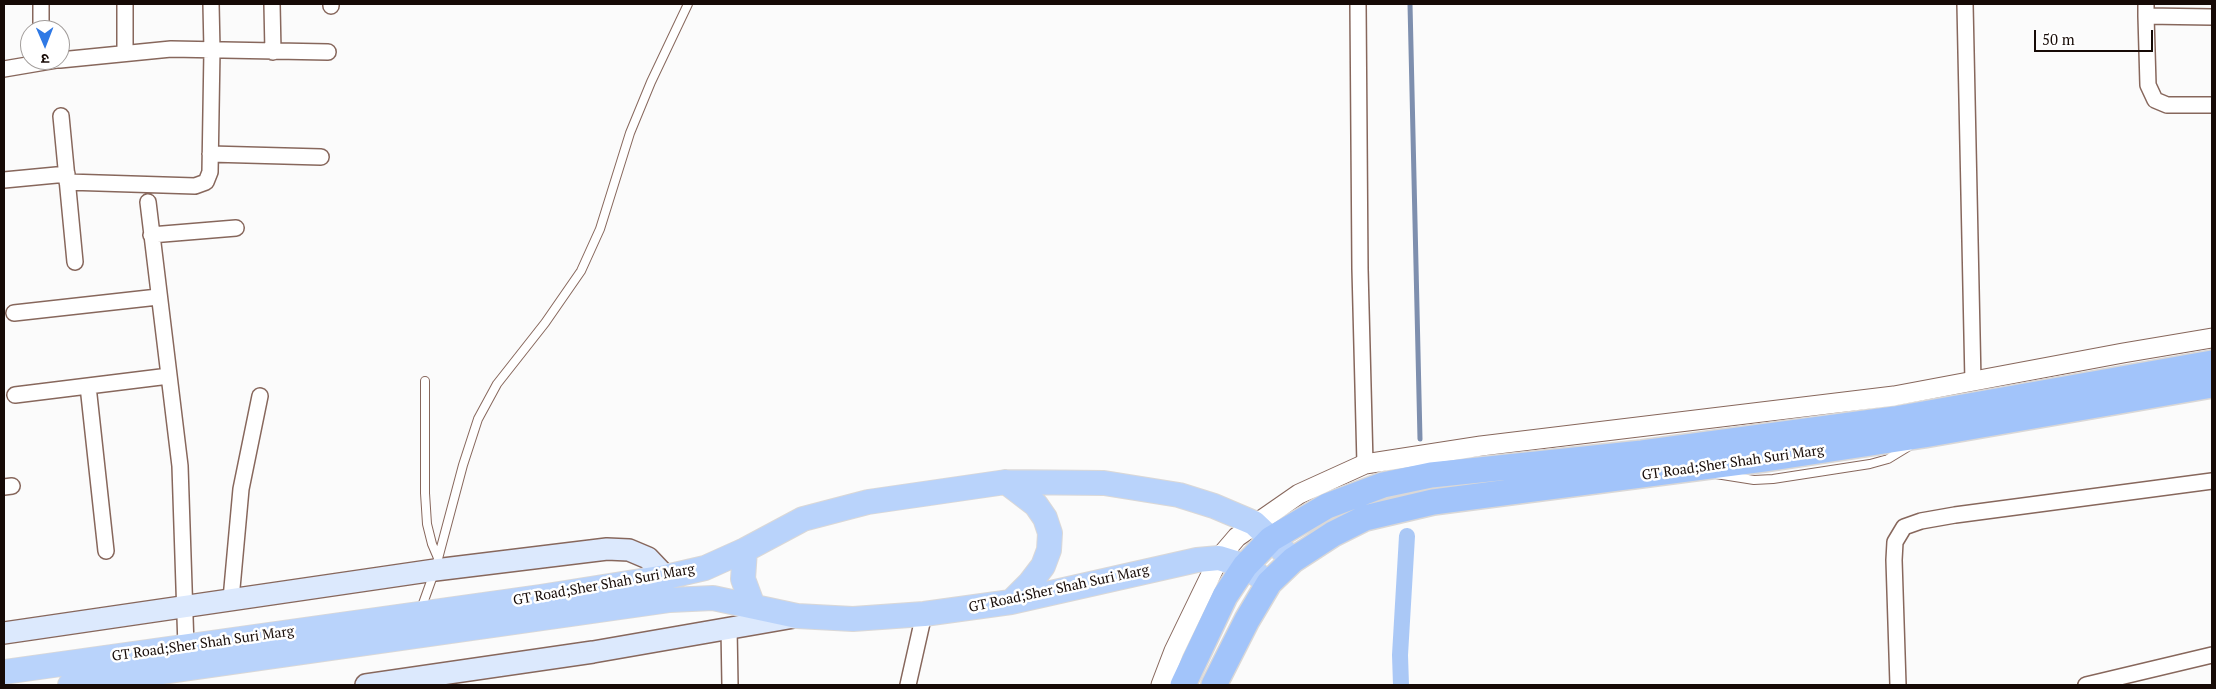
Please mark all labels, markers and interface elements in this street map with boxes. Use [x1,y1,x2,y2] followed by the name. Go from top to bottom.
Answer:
[20,20,70,70] north arrow
[2036,20,2155,52] scale bar
[2042,29,2075,49] text: 50 m
[41,50,50,69] text: उ
[1641,442,1825,484] street label: GT Road;Sher Shah Suri Marg
[512,561,696,609] street label: GT Road;Sher Shah Suri Marg
[967,562,1151,616] street label: GT Road;Sher Shah Suri Marg
[111,623,295,665] street label: GT Road;Sher Shah Suri Marg

